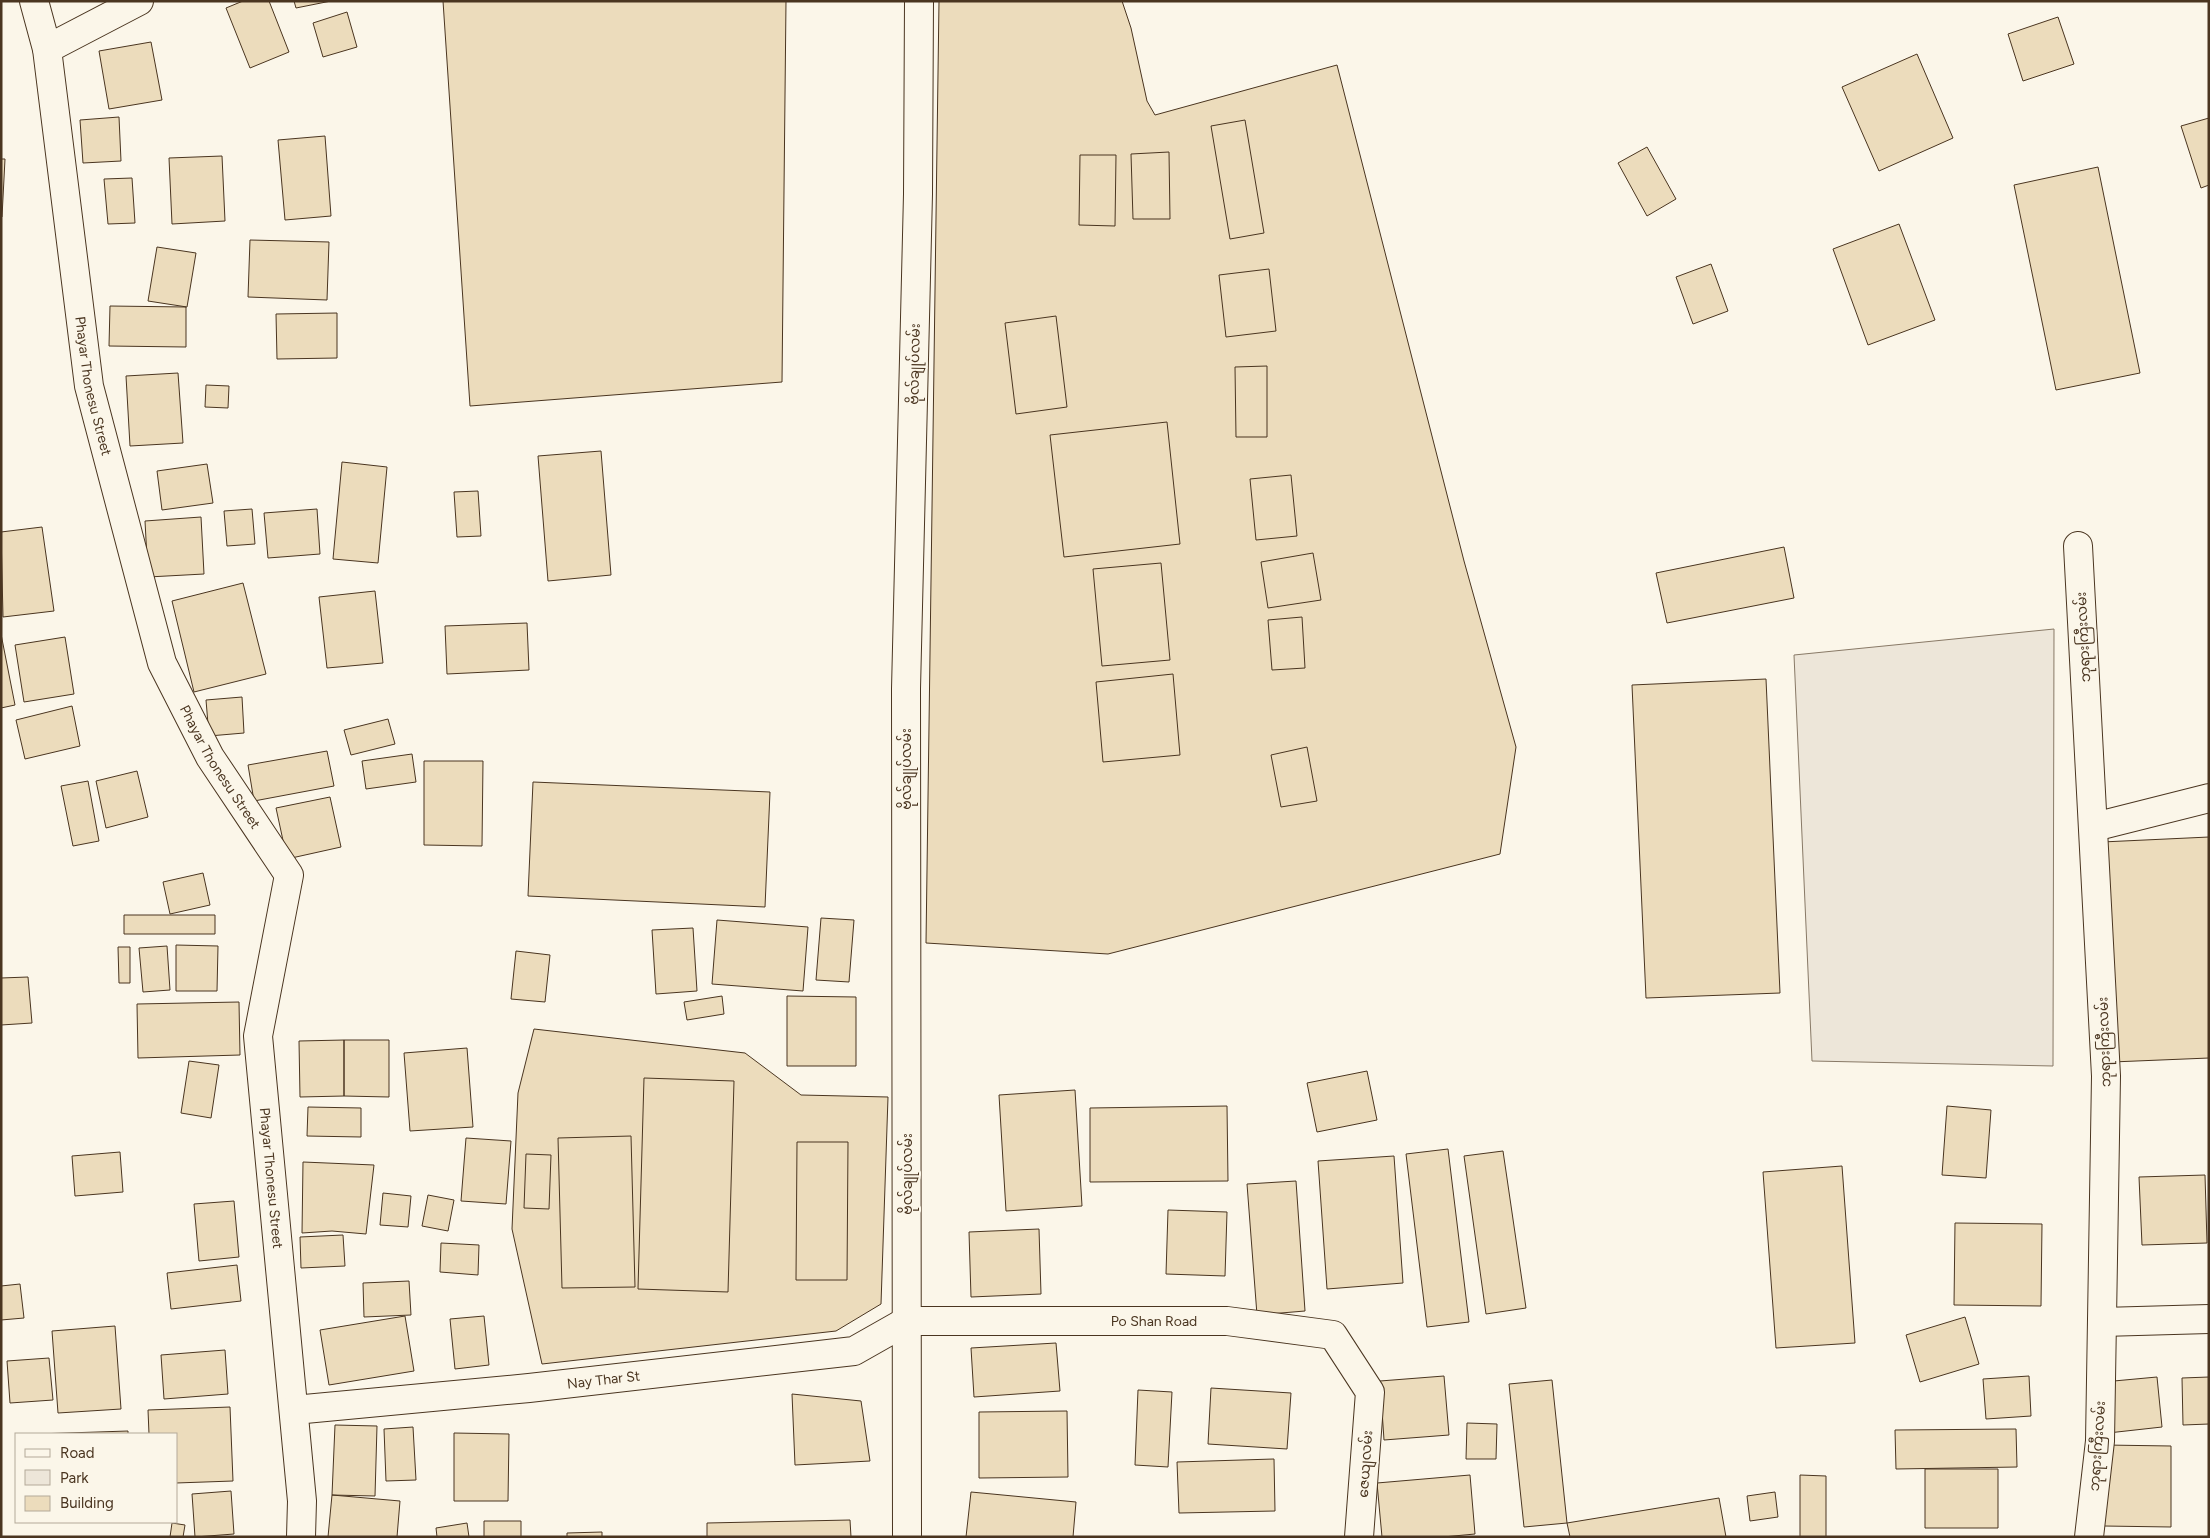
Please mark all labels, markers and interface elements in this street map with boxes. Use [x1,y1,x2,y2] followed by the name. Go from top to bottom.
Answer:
[71,315,115,457] street label: Phayar Thonesu Street
[903,323,927,405] street label: ဗိုလ်ချုပ်လမ်း
[2071,591,2097,683] street label: ဘုရားကြီးလမ်း
[176,702,264,832] street label: Phayar Thonesu Street
[896,728,918,810] street label: ဗိုလ်ချုပ်လမ်း
[2092,996,2118,1088] street label: ဘုရားကြီးလမ်း
[256,1107,286,1249] street label: Phayar Thonesu Street
[897,1133,919,1215] street label: ဗိုလ်ချုပ်လမ်း
[1111,1313,1197,1330] street label: Po Shan Road
[566,1367,641,1393] street label: Nay Thar St
[2084,1400,2112,1492] street label: ဘုရားကြီးလမ်း
[1353,1430,1379,1499] street label: ဇေယျလမ်း
[15,1433,178,1523] legend
[60,1444,95,1462] text: Road
[60,1469,89,1487] text: Park
[60,1494,114,1512] text: Building

